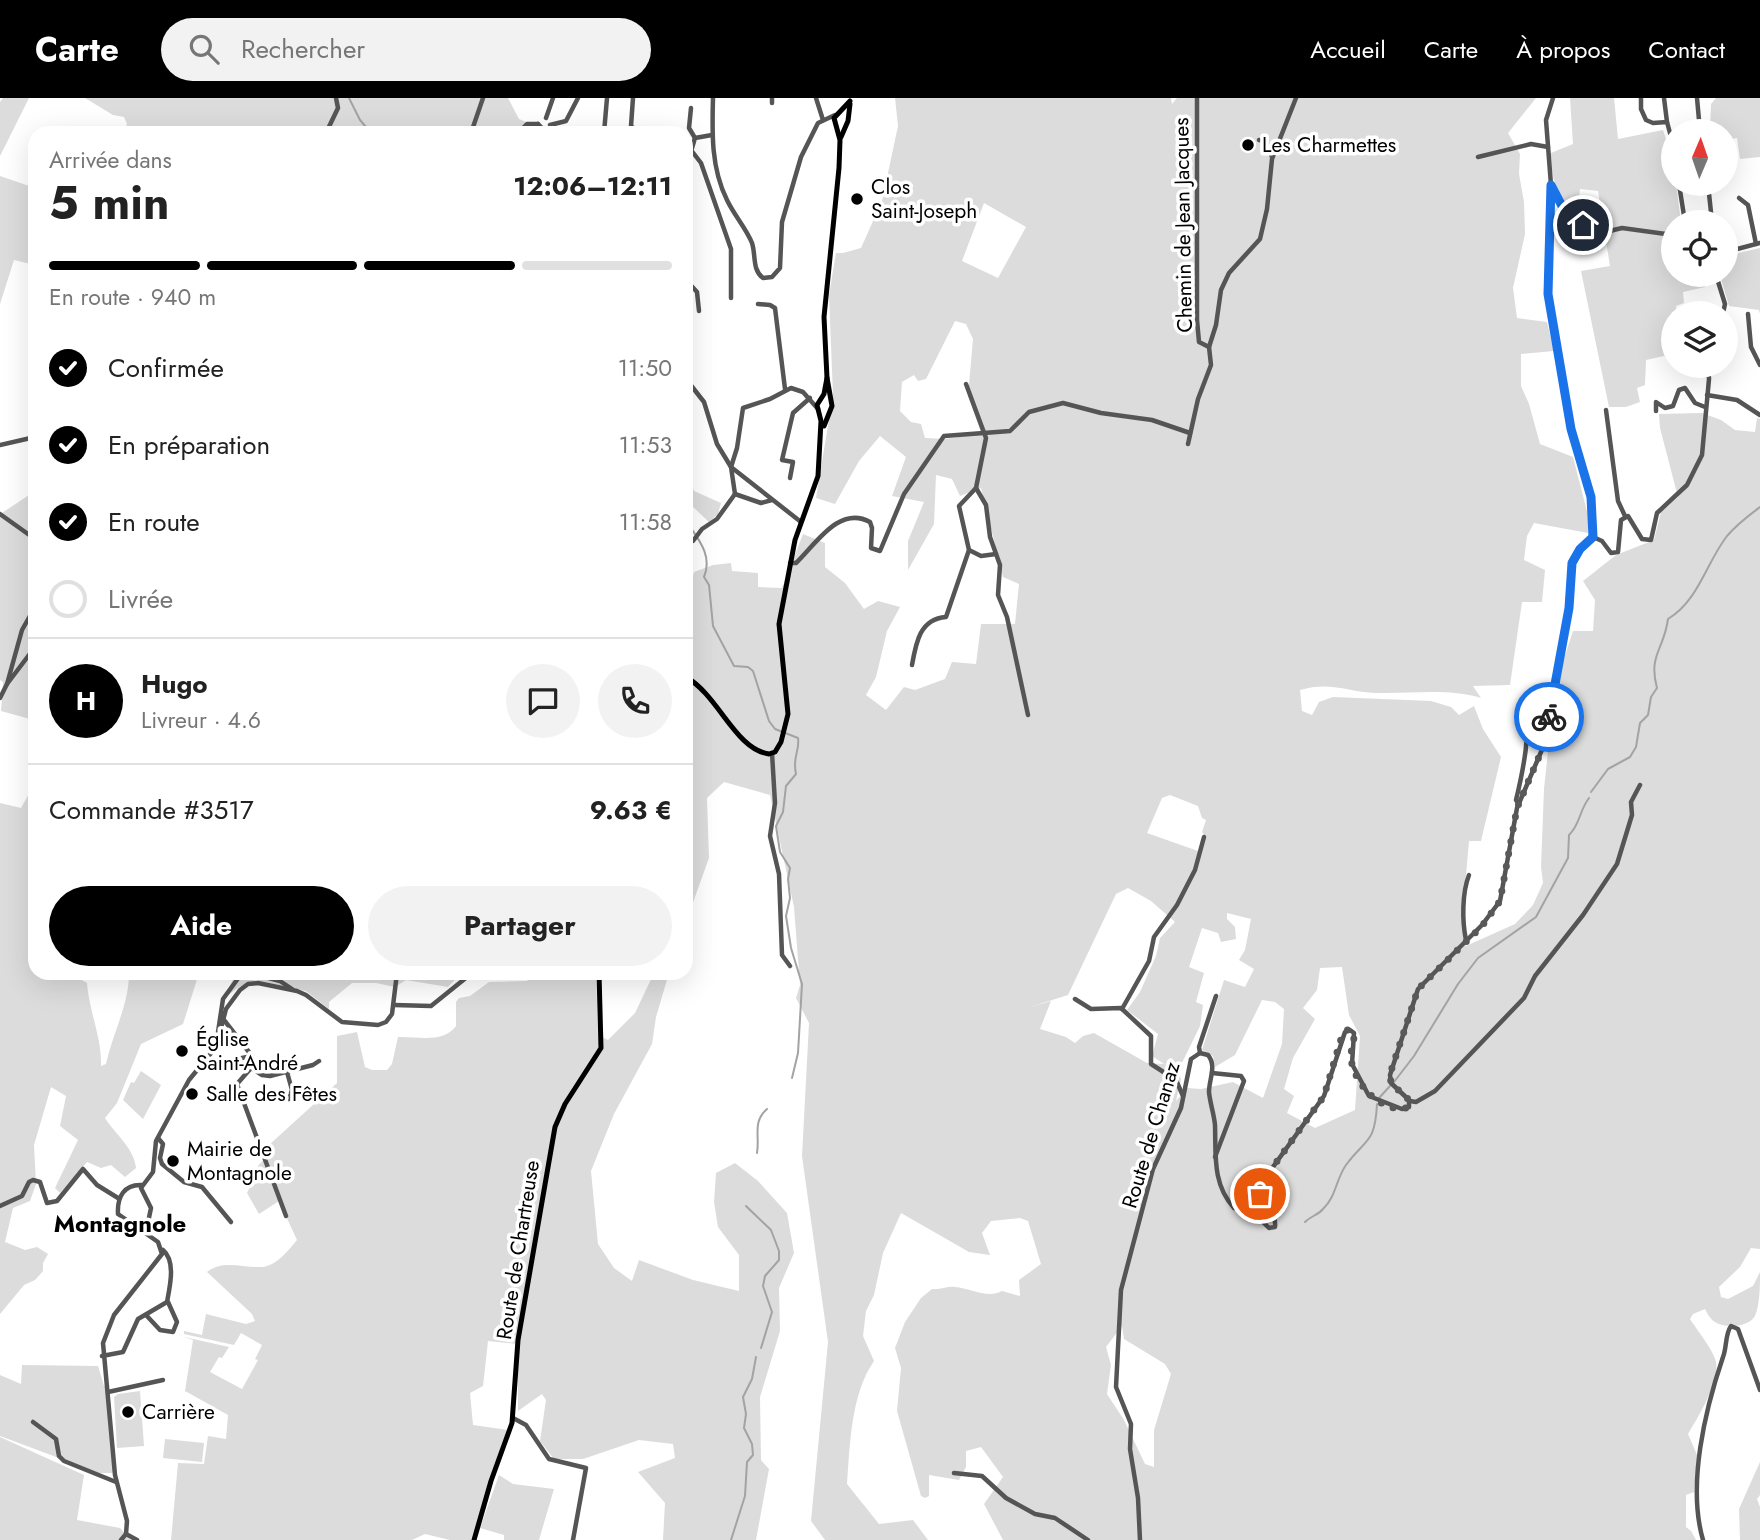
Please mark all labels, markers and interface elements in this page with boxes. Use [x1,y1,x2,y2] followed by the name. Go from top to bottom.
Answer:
[161,18,651,81] search box
[35,26,119,73] text: Carte
[185,30,223,68] icon: search
[241,30,365,68] text: Rechercher
[1310,32,1386,67] text: Accueil
[1424,32,1478,67] text: Carte
[1516,32,1610,67] text: À propos
[1648,32,1725,67] text: Contact
[1166,117,1200,333] street label: Chemin de Jean Jacques
[1661,119,1738,196] north arrow
[1661,119,1738,378] map controls
[1262,130,1396,160] place label: Les Charmettes
[1240,137,1256,153] marker: Les Charmettes
[49,143,172,177] text: Arrivée dans
[513,167,672,205] text: 12:06–12:11
[49,170,169,236] text: 5 min
[871,172,977,226] place label: Clos Saint-Joseph
[849,191,865,207] marker: Clos Saint-Joseph
[1553,195,1613,255] pin
[1564,206,1602,244] icon: home
[1661,210,1738,287] button: locate
[49,280,216,314] text: En route · 940 m
[1661,301,1738,378] button: layers
[49,349,87,387] icon: check
[108,349,224,387] text: Confirmée
[618,351,672,385] text: 11:50
[49,426,87,464] icon: check
[108,426,270,464] text: En préparation
[619,428,672,462] text: 11:53
[49,503,87,541] icon: check
[108,503,200,541] text: En route
[619,505,672,539] text: 11:58
[108,580,173,618] text: Livrée
[506,664,580,738] button: chat
[598,664,672,738] button: phone
[141,665,208,703] text: Hugo
[76,682,96,720] text: H
[1514,682,1584,752] courier
[1530,698,1568,736] icon: bike
[141,703,261,737] text: Livreur · 4.6
[49,791,254,829] text: Commande #3517
[590,791,672,829] text: 9.63 €
[49,886,354,966] button: Aide
[368,886,672,966] button: Partager
[196,1024,298,1078] place label: Église Saint-André
[174,1043,190,1059] marker: Église Saint-André
[1114,1058,1188,1212] street label: Route de Chanaz
[206,1079,337,1109] place label: Salle des Fêtes
[184,1086,200,1102] marker: Salle des Fêtes
[187,1134,292,1188] place label: Mairie de Montagnole
[165,1153,181,1169] marker: Mairie de Montagnole
[489,1158,547,1342] street label: Route de Chartreuse
[1230,1164,1290,1224] pin
[1241,1175,1279,1213] icon: bag
[54,1206,186,1241] district label: Montagnole
[142,1397,215,1427] place label: Carrière
[120,1404,136,1420] marker: Carrière

